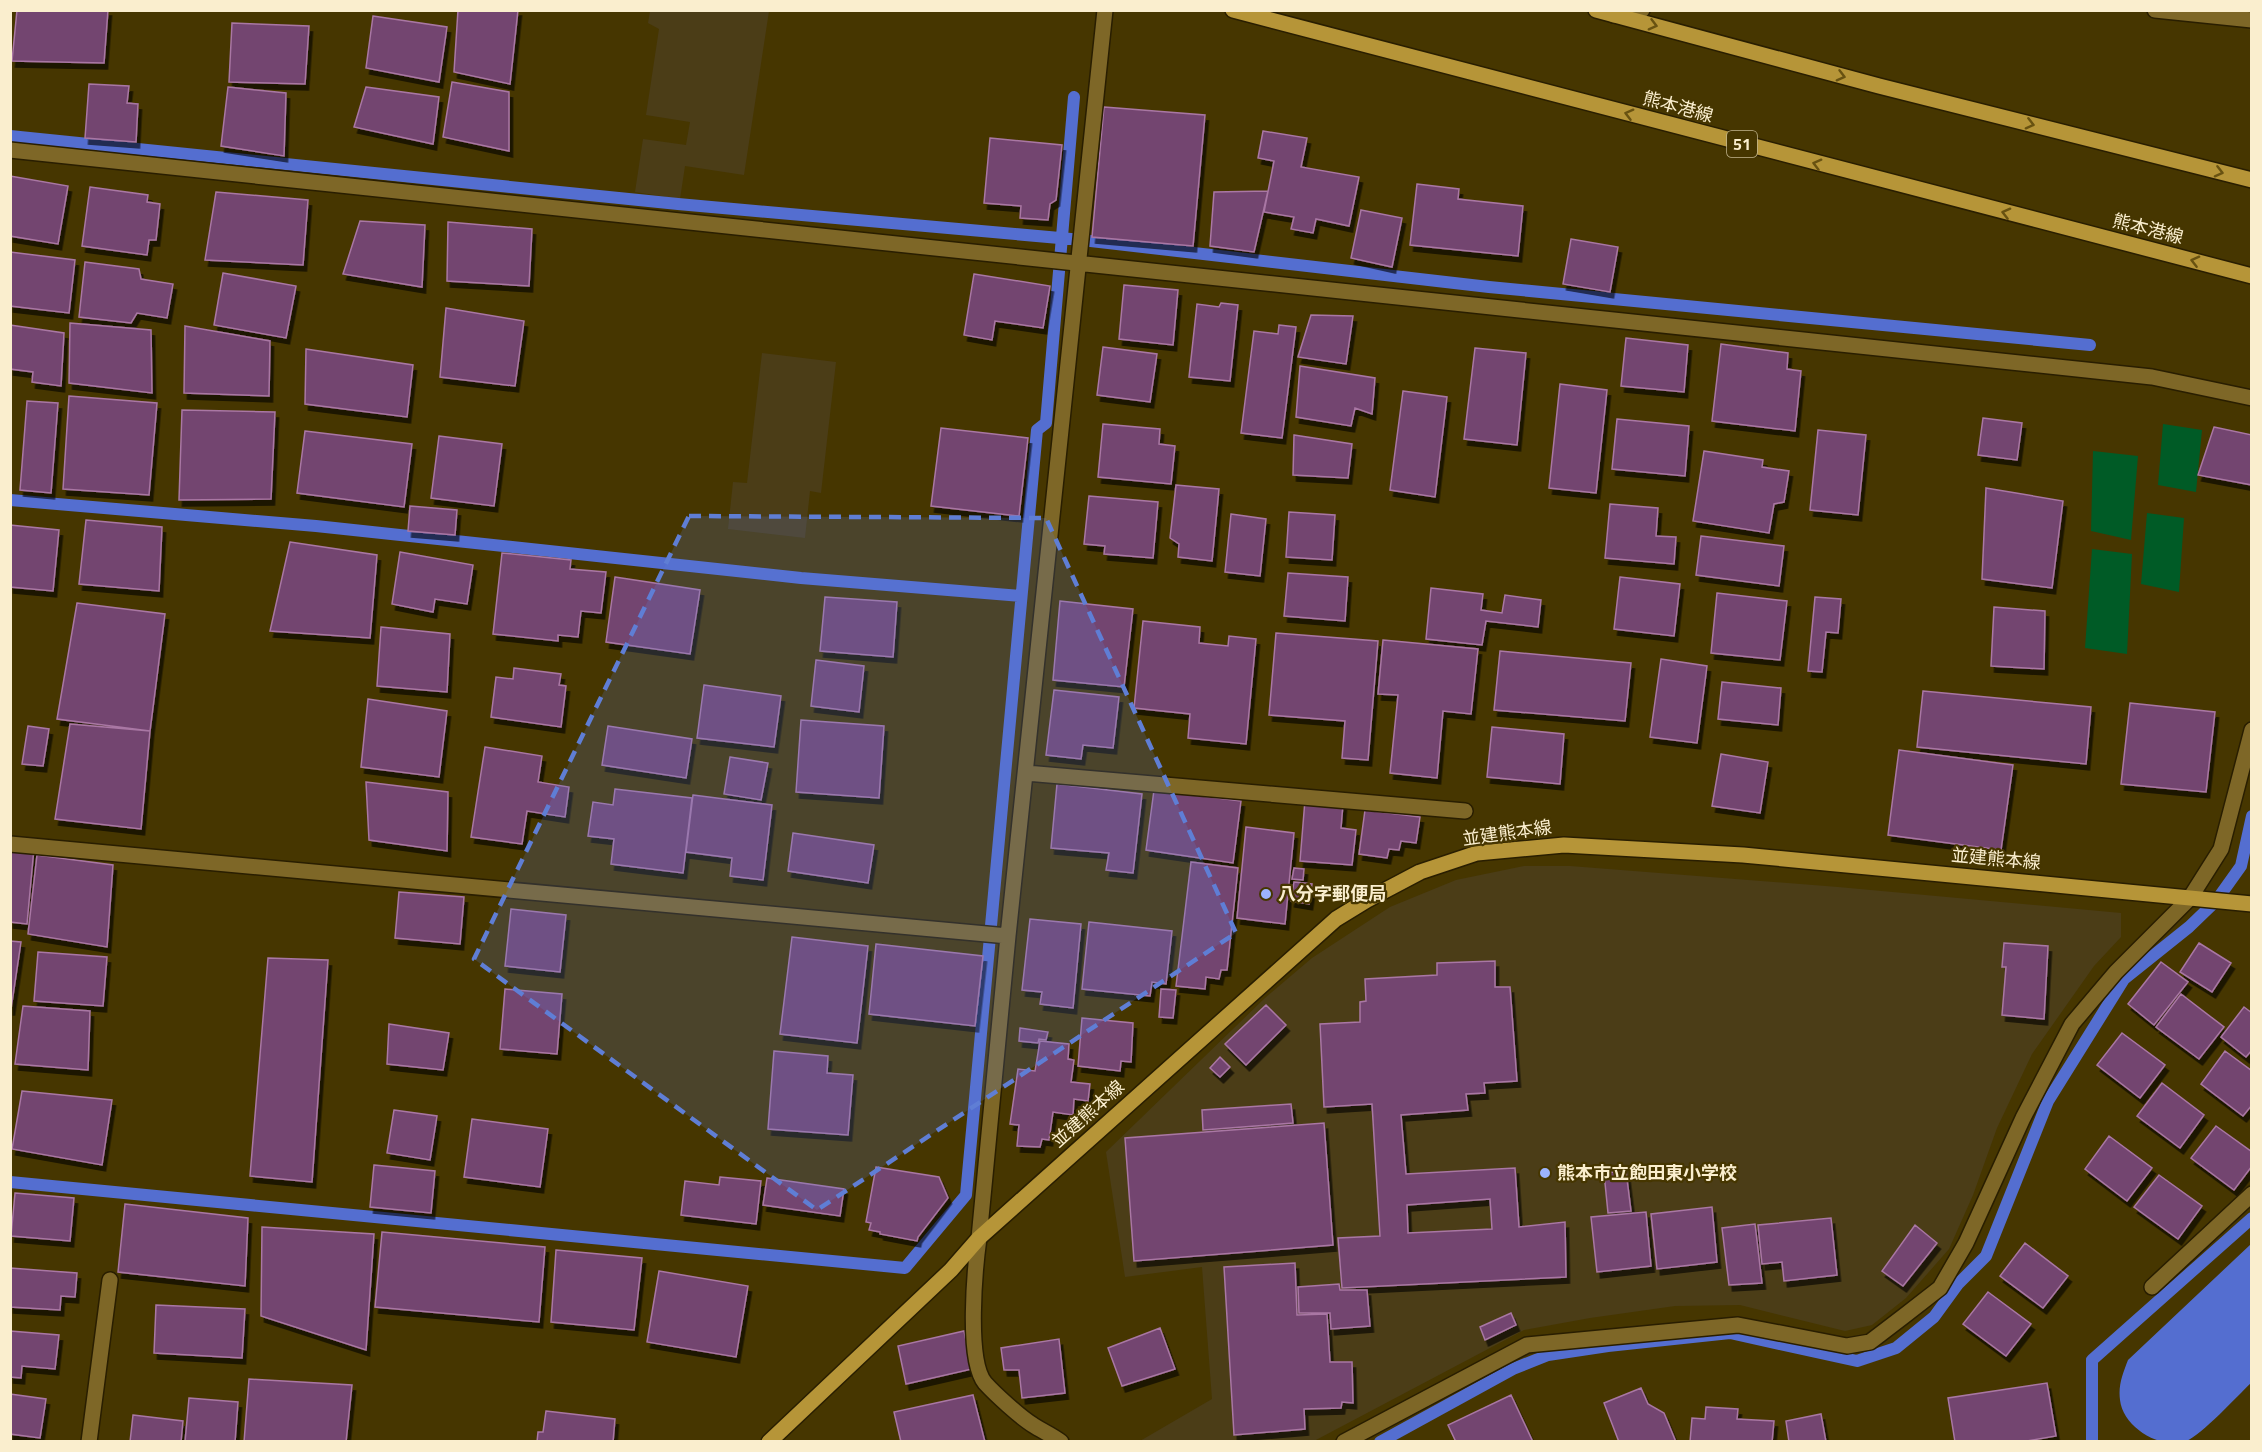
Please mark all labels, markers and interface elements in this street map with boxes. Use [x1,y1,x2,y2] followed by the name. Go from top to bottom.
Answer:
[1648,18,1658,31] one-way arrow
[1835,69,1846,81] one-way arrow
[1640,84,1716,129] street label: 熊本港線
[1624,109,1634,121] one-way arrow
[2025,117,2035,130] one-way arrow
[1727,131,1757,157] road number: 51
[1812,158,1822,171] one-way arrow
[2213,165,2224,177] one-way arrow
[2001,207,2011,220] one-way arrow
[2110,207,2186,250] street label: 熊本港線
[2190,256,2201,268] one-way arrow
[1460,813,1553,852] street label: 並建熊本線
[1950,841,2042,876] street label: 並建熊本線
[1278,880,1386,907] place label: 八分字郵便局
[1259,887,1273,901] marker: 八分字郵便局
[1045,1073,1130,1154] street label: 並建熊本線
[1557,1159,1737,1186] place label: 熊本市立飽田東小学校
[1538,1166,1552,1180] marker: 熊本市立飽田東小学校

